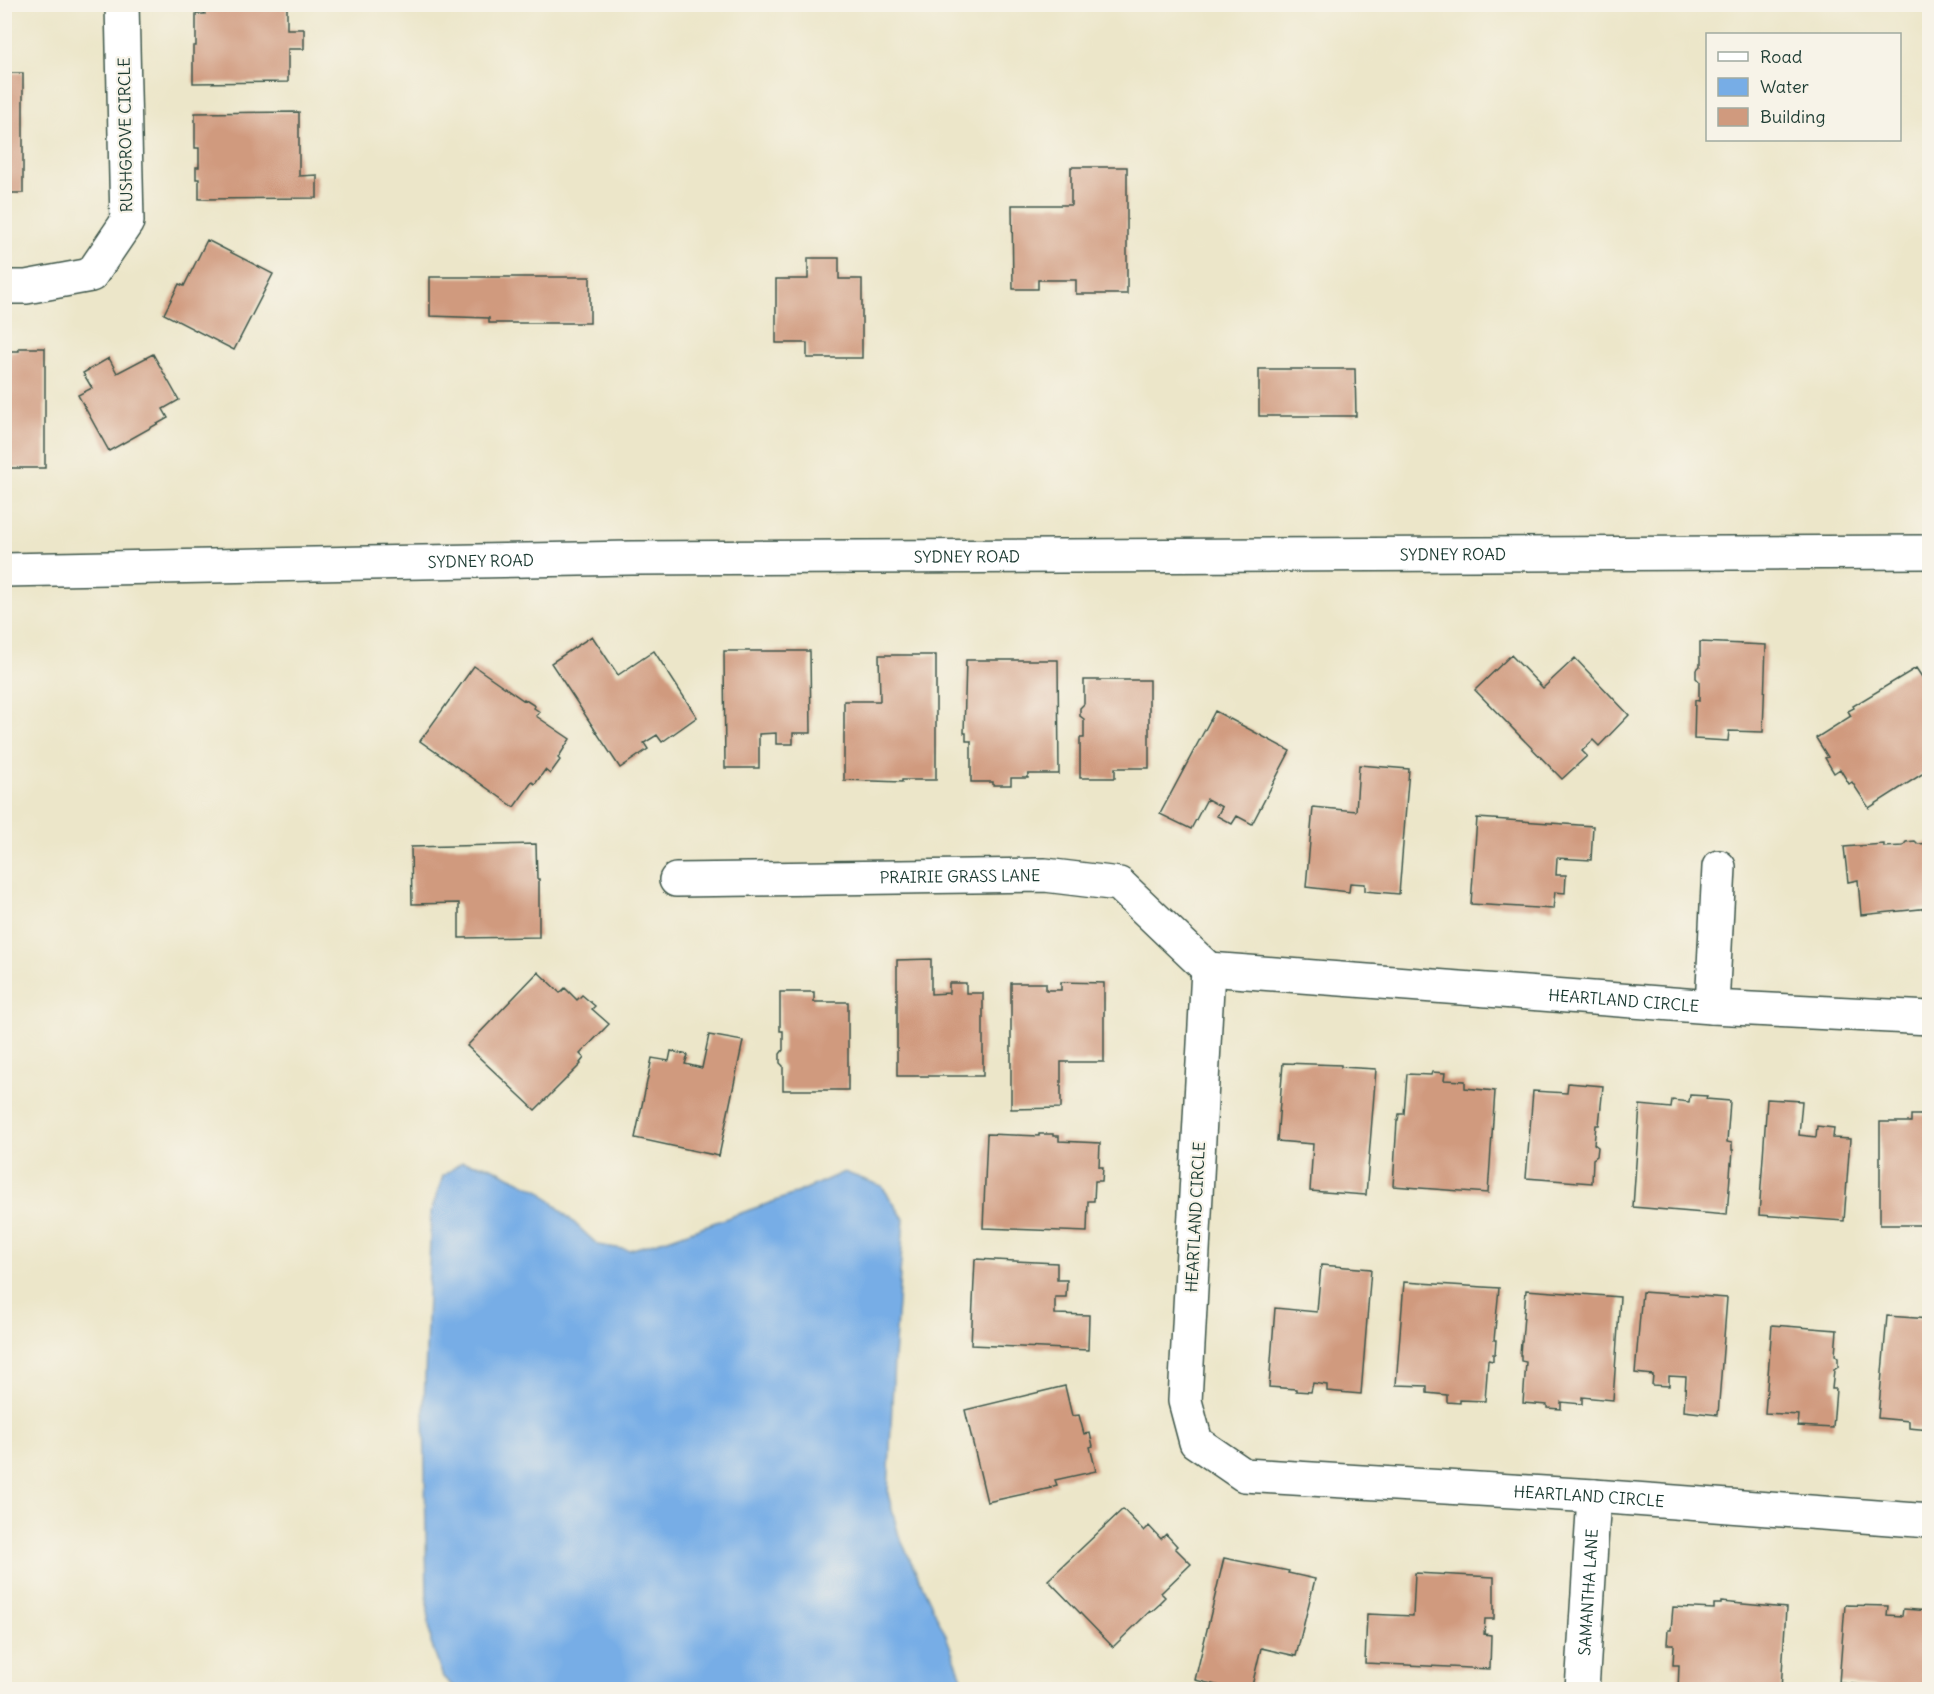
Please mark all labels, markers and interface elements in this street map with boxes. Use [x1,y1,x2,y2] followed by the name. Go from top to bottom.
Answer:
[1706,33,1901,141] legend
[1760,45,1803,68] text: Road
[114,57,136,213] street label: RUSHGROVE CIRCLE
[1760,75,1810,98] text: Water
[1760,105,1825,128] text: Building
[1400,544,1506,564] street label: SYDNEY ROAD
[914,546,1020,567] street label: SYDNEY ROAD
[428,550,534,572] street label: SYDNEY ROAD
[880,865,1040,887] street label: PRAIRIE GRASS LANE
[1548,985,1700,1016] street label: HEARTLAND CIRCLE
[1181,1141,1209,1293] street label: HEARTLAND CIRCLE
[1513,1481,1665,1511] street label: HEARTLAND CIRCLE
[1574,1528,1602,1656] street label: SAMANTHA LANE

